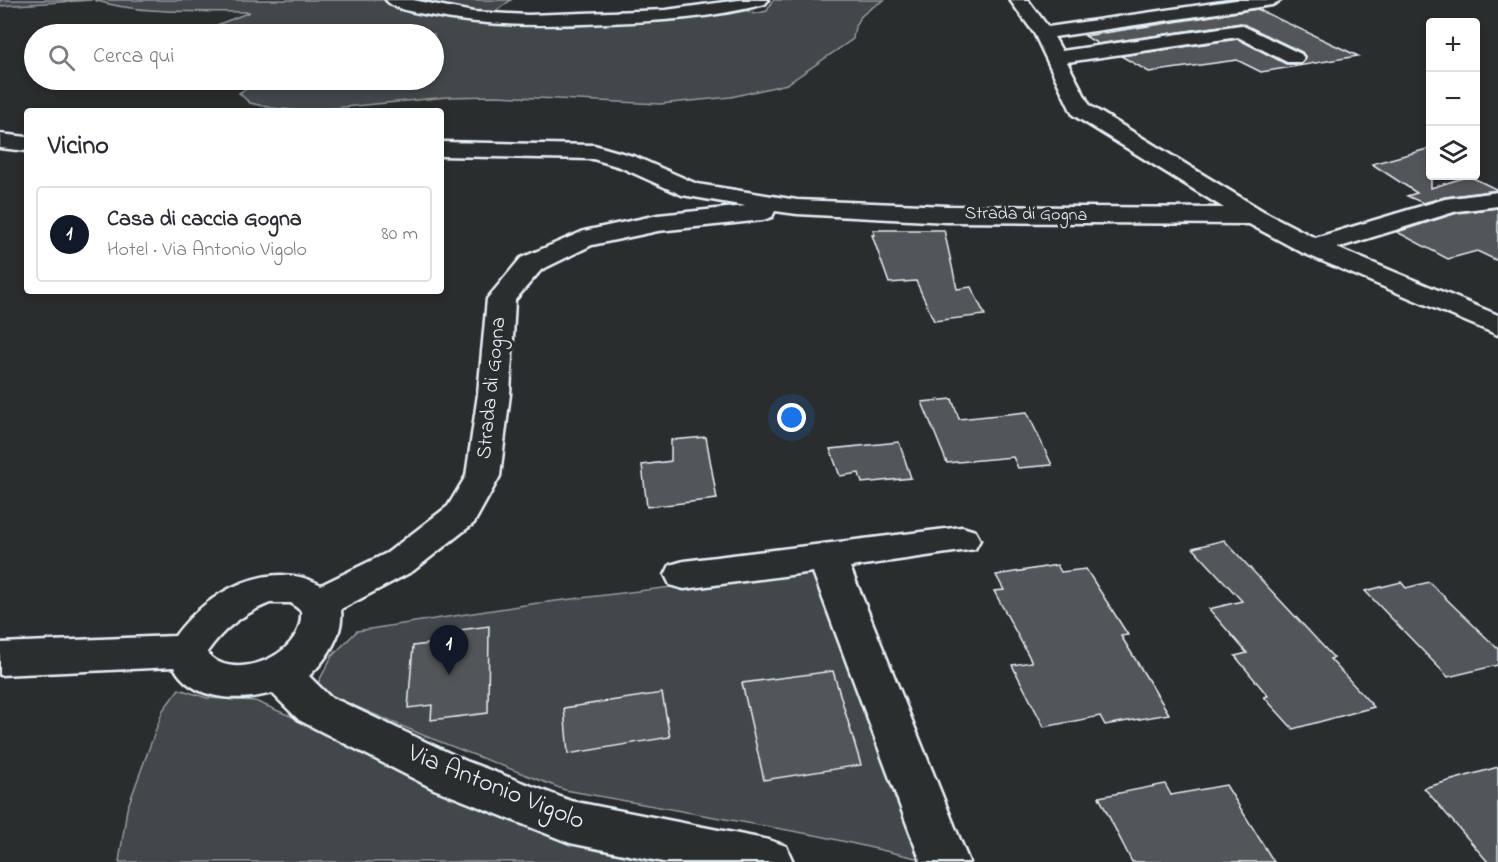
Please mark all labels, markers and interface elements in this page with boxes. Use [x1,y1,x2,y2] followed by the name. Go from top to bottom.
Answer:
[1426,18,1480,180] map controls
[1426,18,1480,72] button: +
[24,24,444,90] search box
[45,41,78,74] icon: search
[93,41,175,73] text: Cerca qui
[1426,72,1480,126] button: −
[1426,126,1480,180] button: layers
[48,128,109,166] text: Vicino
[965,201,1087,230] street label: Strada di Gogna
[107,204,302,236] text: Casa di caccia Gogna
[66,220,73,249] text: 1
[381,220,418,249] text: 80 m
[107,236,307,265] text: Hotel · Via Antonio Vigolo
[470,315,516,461] street label: Strada di Gogna
[777,403,806,432] your location
[430,626,468,675] pin: 1
[401,735,590,841] street label: Via Antonio Vigolo

